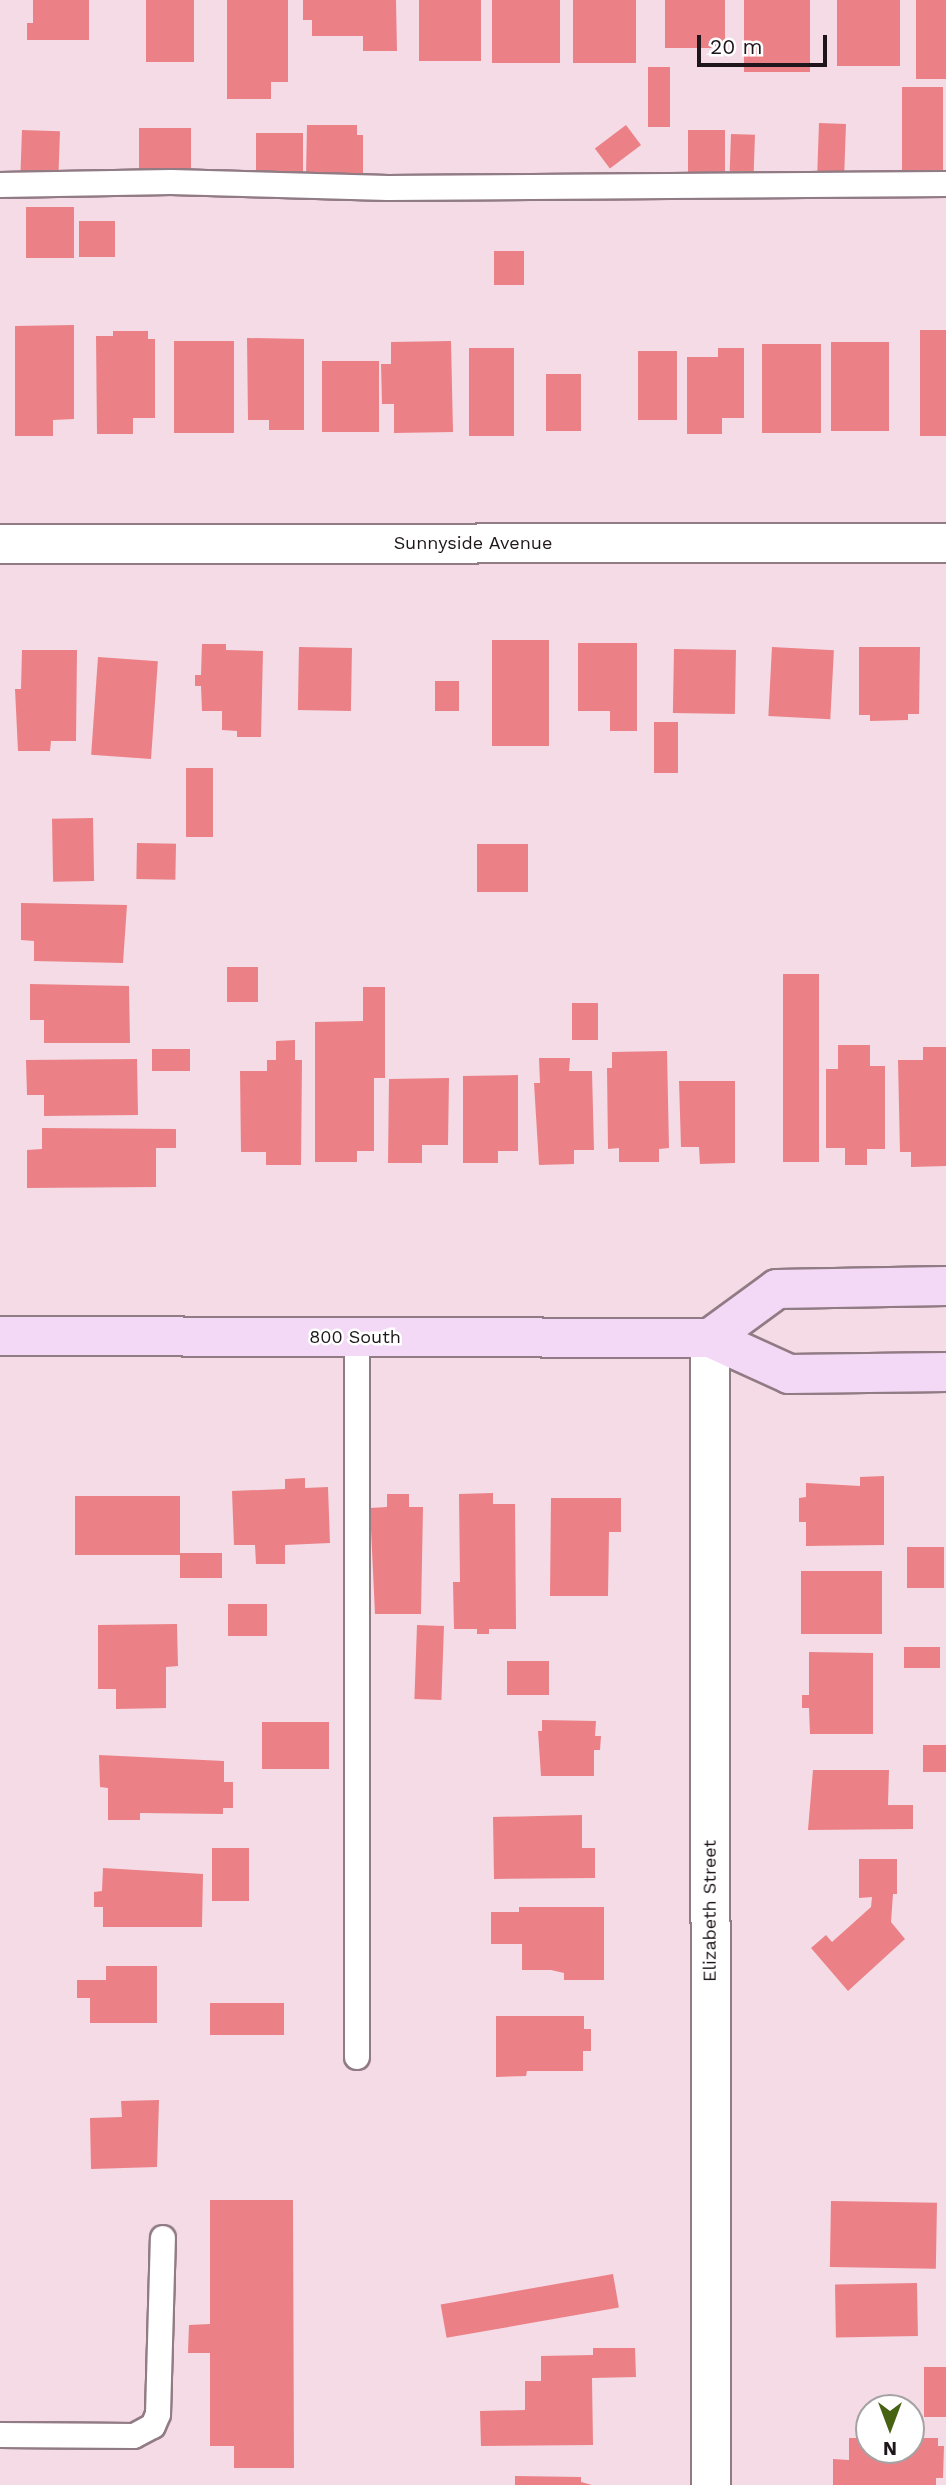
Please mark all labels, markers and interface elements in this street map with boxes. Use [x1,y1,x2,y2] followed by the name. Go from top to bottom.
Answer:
[701,21,830,65] scale bar
[710,34,762,59] text: 20 m
[393,532,553,554] street label: Sunnyside Avenue
[309,1326,401,1348] street label: 800 South
[699,1840,721,1982] street label: Elizabeth Street
[855,2394,925,2464] north arrow
[883,2437,897,2460] text: N

